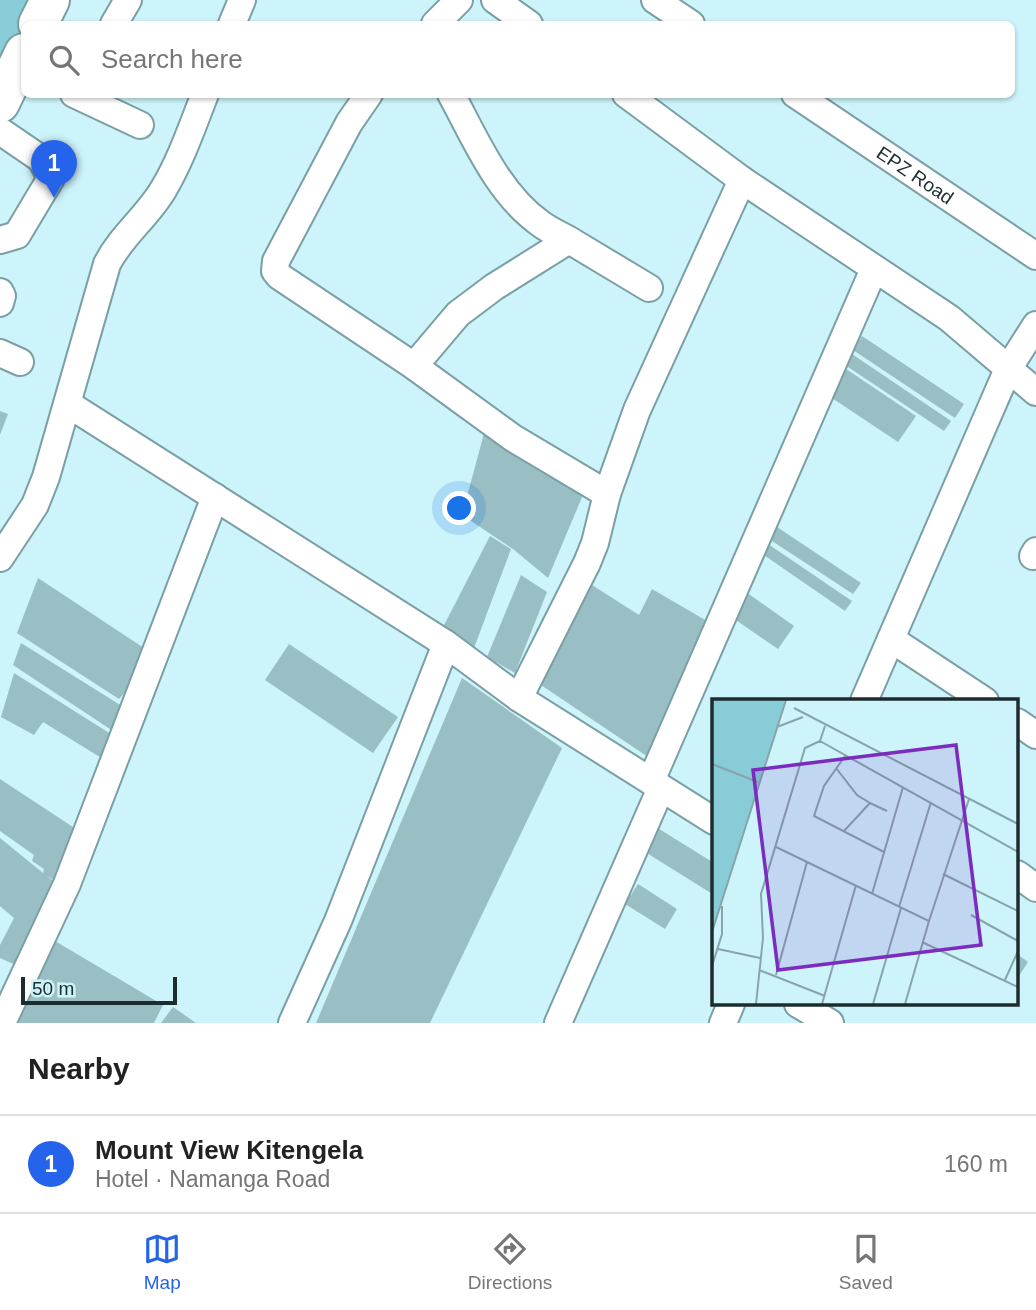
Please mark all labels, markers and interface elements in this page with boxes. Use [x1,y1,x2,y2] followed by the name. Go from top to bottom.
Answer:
[21,21,1015,98] search box
[45,41,83,79] icon: search
[101,44,243,74] text: Search here
[31,140,77,198] pin: 1
[873,142,957,208] street label: EPZ Road
[442,491,476,525] your location
[712,699,1018,1006] inset map
[21,974,177,1006] scale bar
[32,978,74,999] text: 50 m
[28,1052,130,1085] text: Nearby
[95,1135,363,1165] text: Mount View Kitengela
[45,1151,57,1177] text: 1
[944,1151,1008,1177] text: 160 m
[95,1166,330,1192] text: Hotel · Namanga Road
[143,1230,181,1294] tab: Map
[468,1230,552,1294] tab: Directions
[839,1230,893,1294] tab: Saved

